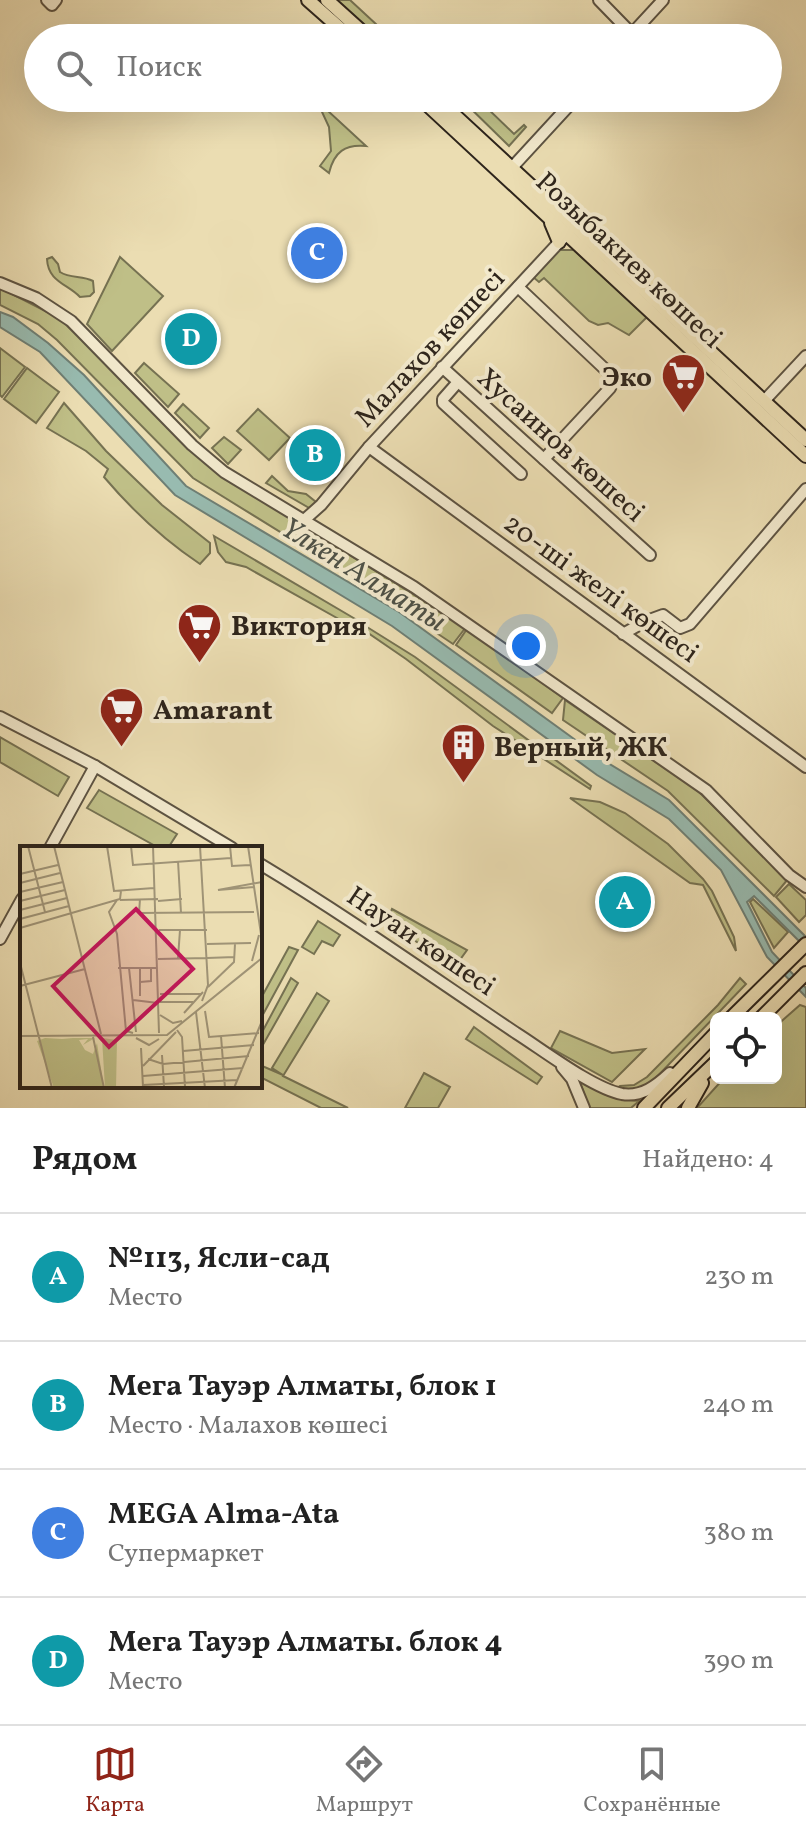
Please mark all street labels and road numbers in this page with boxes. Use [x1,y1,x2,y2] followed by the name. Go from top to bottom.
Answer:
[526,164,731,358] street label: Розыбакиев көшесі
[347,261,515,437] street label: Малахов көшесі
[468,360,653,532] street label: Хусаинов көшесі
[495,505,706,673] street label: 20-ші желі көшесі
[338,878,503,1006] street label: Науаи көшесі

